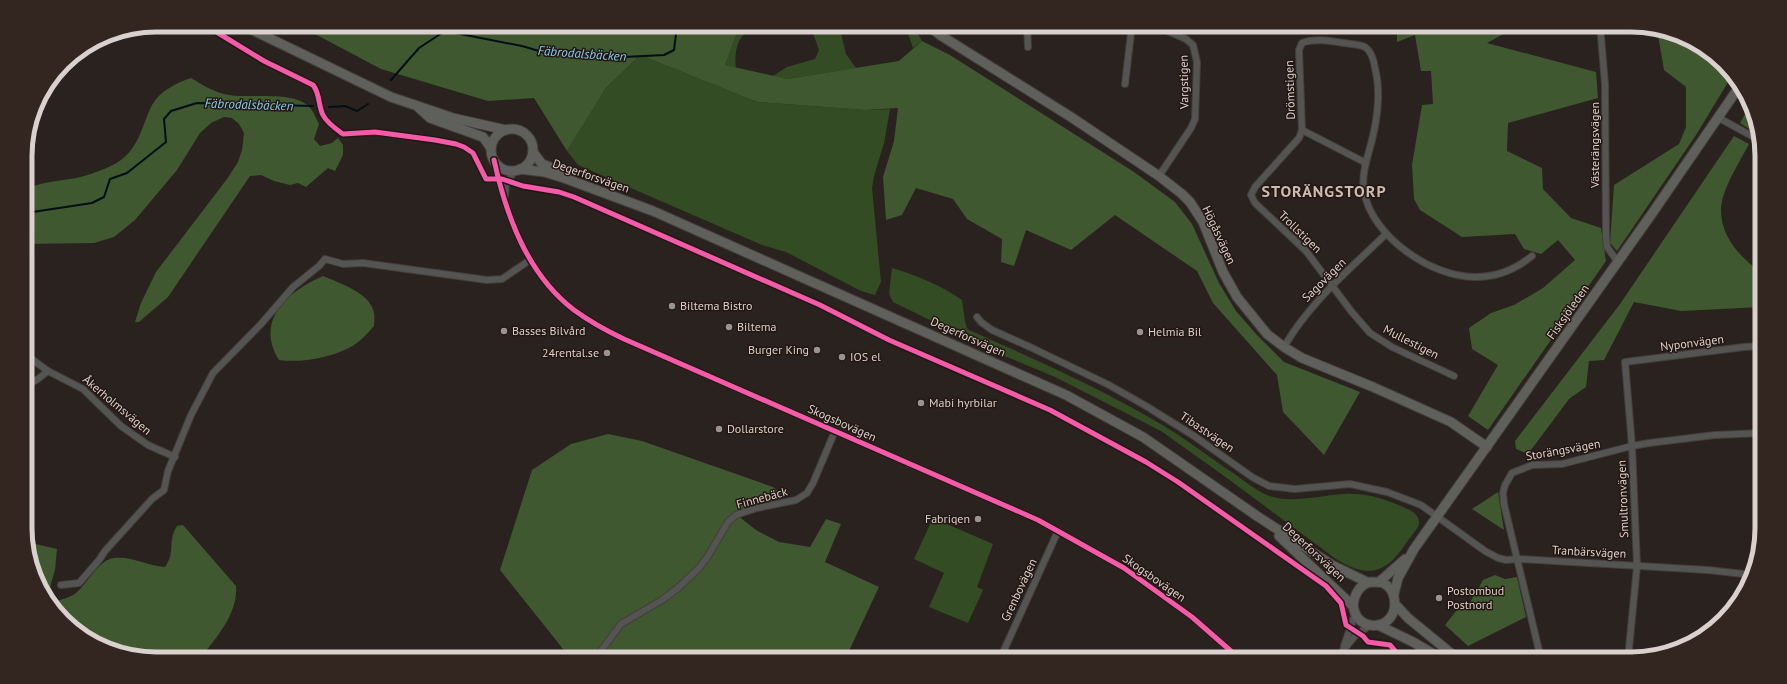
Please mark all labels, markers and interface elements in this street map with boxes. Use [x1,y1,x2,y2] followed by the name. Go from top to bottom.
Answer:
[537,42,627,65] water label: Fäbrodalsbäcken
[1176,55,1191,110] street label: Vargstigen
[1281,60,1298,120] street label: Drömstigen
[204,94,294,115] water label: Fäbrodalsbäcken
[1587,102,1602,189] street label: Västerängsvägen
[551,155,632,196] street label: Degerforsvägen
[1261,181,1387,201] district label: STORÄNGSTORP
[1199,203,1240,266] street label: Högåsvägen
[1276,207,1325,256] street label: Trollstigen
[1299,255,1349,305] street label: Sagovägen
[1543,281,1592,342] street label: Fisksjöleden
[680,298,753,313] place label: Biltema Bistro
[667,301,677,311] marker: Biltema Bistro
[928,313,1008,360] street label: Degerforsvägen
[737,319,777,334] place label: Biltema
[1381,321,1442,362] street label: Mullestigen
[724,322,734,332] marker: Biltema
[512,323,585,338] place label: Basses Bilvård
[1148,324,1202,339] place label: Helmia Bil
[499,326,509,336] marker: Basses Bilvård
[1135,327,1145,337] marker: Helmia Bil
[1659,331,1725,354] street label: Nyponvägen
[748,342,809,357] place label: Burger King
[542,345,599,360] place label: 24rental.se
[812,345,822,355] marker: Burger King
[602,348,612,358] marker: 24rental.se
[850,349,881,364] place label: IOS el
[837,352,847,362] marker: IOS el
[80,372,155,438] street label: Åkerholmsvägen
[929,395,997,410] place label: Mabi hyrbilar
[916,398,926,408] marker: Mabi hyrbilar
[806,401,879,444] street label: Skogsbovägen
[1177,408,1237,455] street label: Tibastvägen
[727,421,784,436] place label: Dollarstore
[714,424,724,434] marker: Dollarstore
[1524,436,1601,463] street label: Storängsvägen
[1614,460,1631,538] street label: Smultronvägen
[735,483,789,512] street label: Finnebäck
[925,511,970,526] place label: Fabriqen
[973,514,983,524] marker: Fabriqen
[1280,519,1349,585] street label: Degerforsvägen
[1551,542,1627,561] street label: Tranbärsvägen
[1120,550,1189,605] street label: Skogsbovägen
[997,556,1040,624] street label: Grenbovägen
[1447,583,1504,612] place label: Postombud Postnord
[1434,593,1444,603] marker: Postombud Postnord

